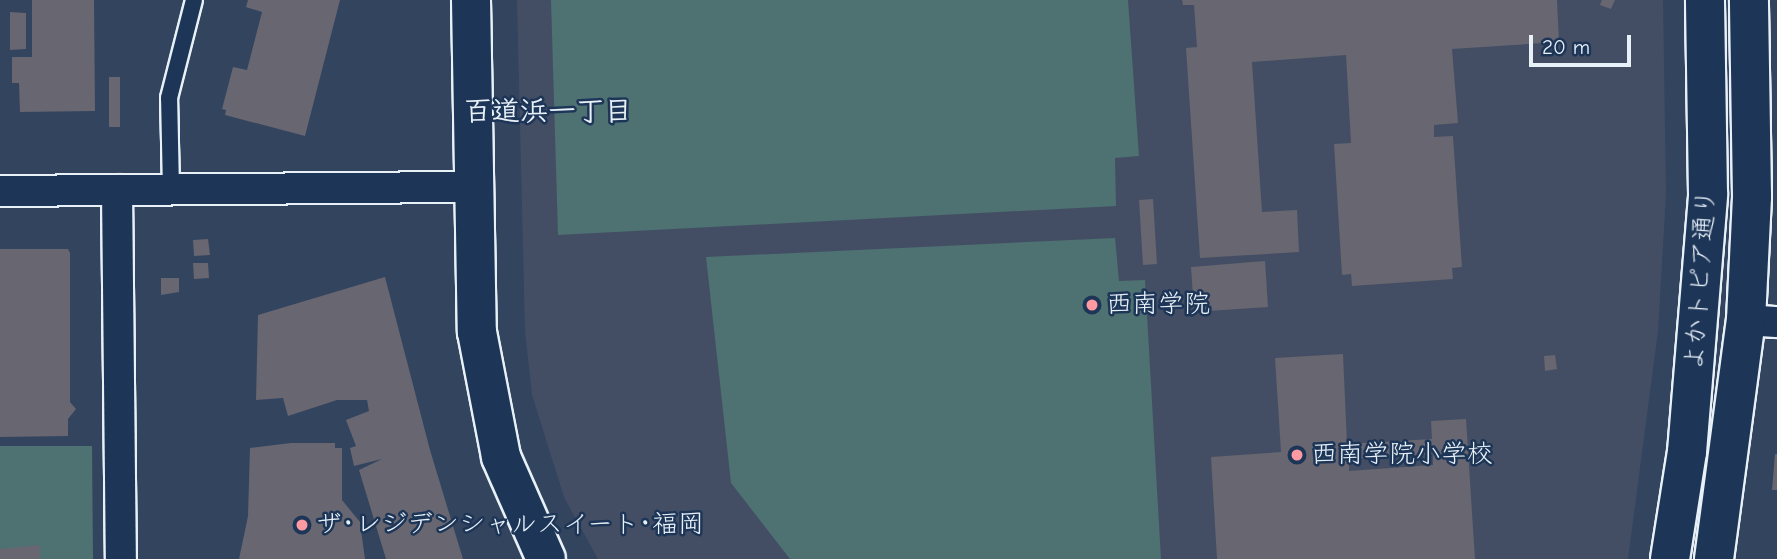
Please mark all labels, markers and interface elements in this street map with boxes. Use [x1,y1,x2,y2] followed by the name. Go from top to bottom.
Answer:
[1532,21,1634,65] scale bar
[1542,35,1590,59] text: 20 m
[464,94,632,128] district label: 百道浜一丁目
[1679,188,1723,372] street label: よかトピア通り
[1106,289,1210,321] place label: 西南学院
[1084,297,1100,313] marker: 西南学院
[1311,439,1493,471] place label: 西南学院小学校
[1289,447,1305,463] marker: 西南学院小学校
[316,509,704,541] place label: ザ･レジデンシャルスイート･福岡
[294,517,310,533] marker: ザ･レジデンシャルスイート･福岡

